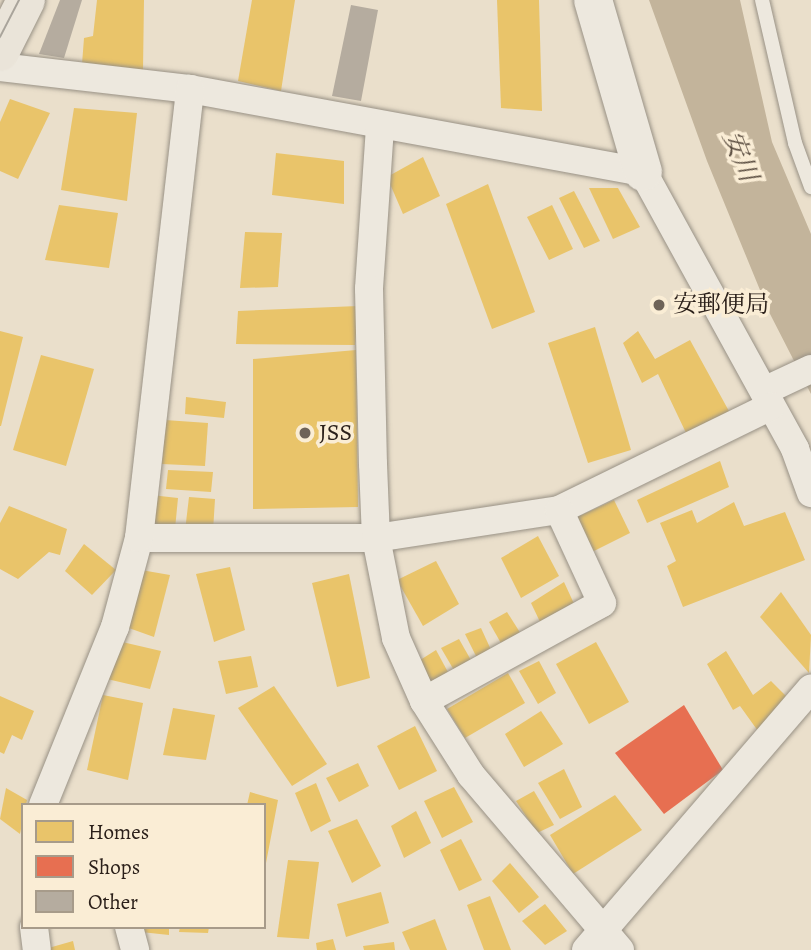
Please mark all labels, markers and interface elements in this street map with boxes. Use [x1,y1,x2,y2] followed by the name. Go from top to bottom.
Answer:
[716,126,764,186] water label: 安川
[673,291,769,319] place label: 安郵便局
[651,297,667,313] marker: 安郵便局
[319,419,352,447] place label: JSS
[297,425,313,441] marker: JSS
[21,803,266,929] legend
[88,818,149,846] text: Homes
[88,853,140,881] text: Shops
[88,888,138,916] text: Other

